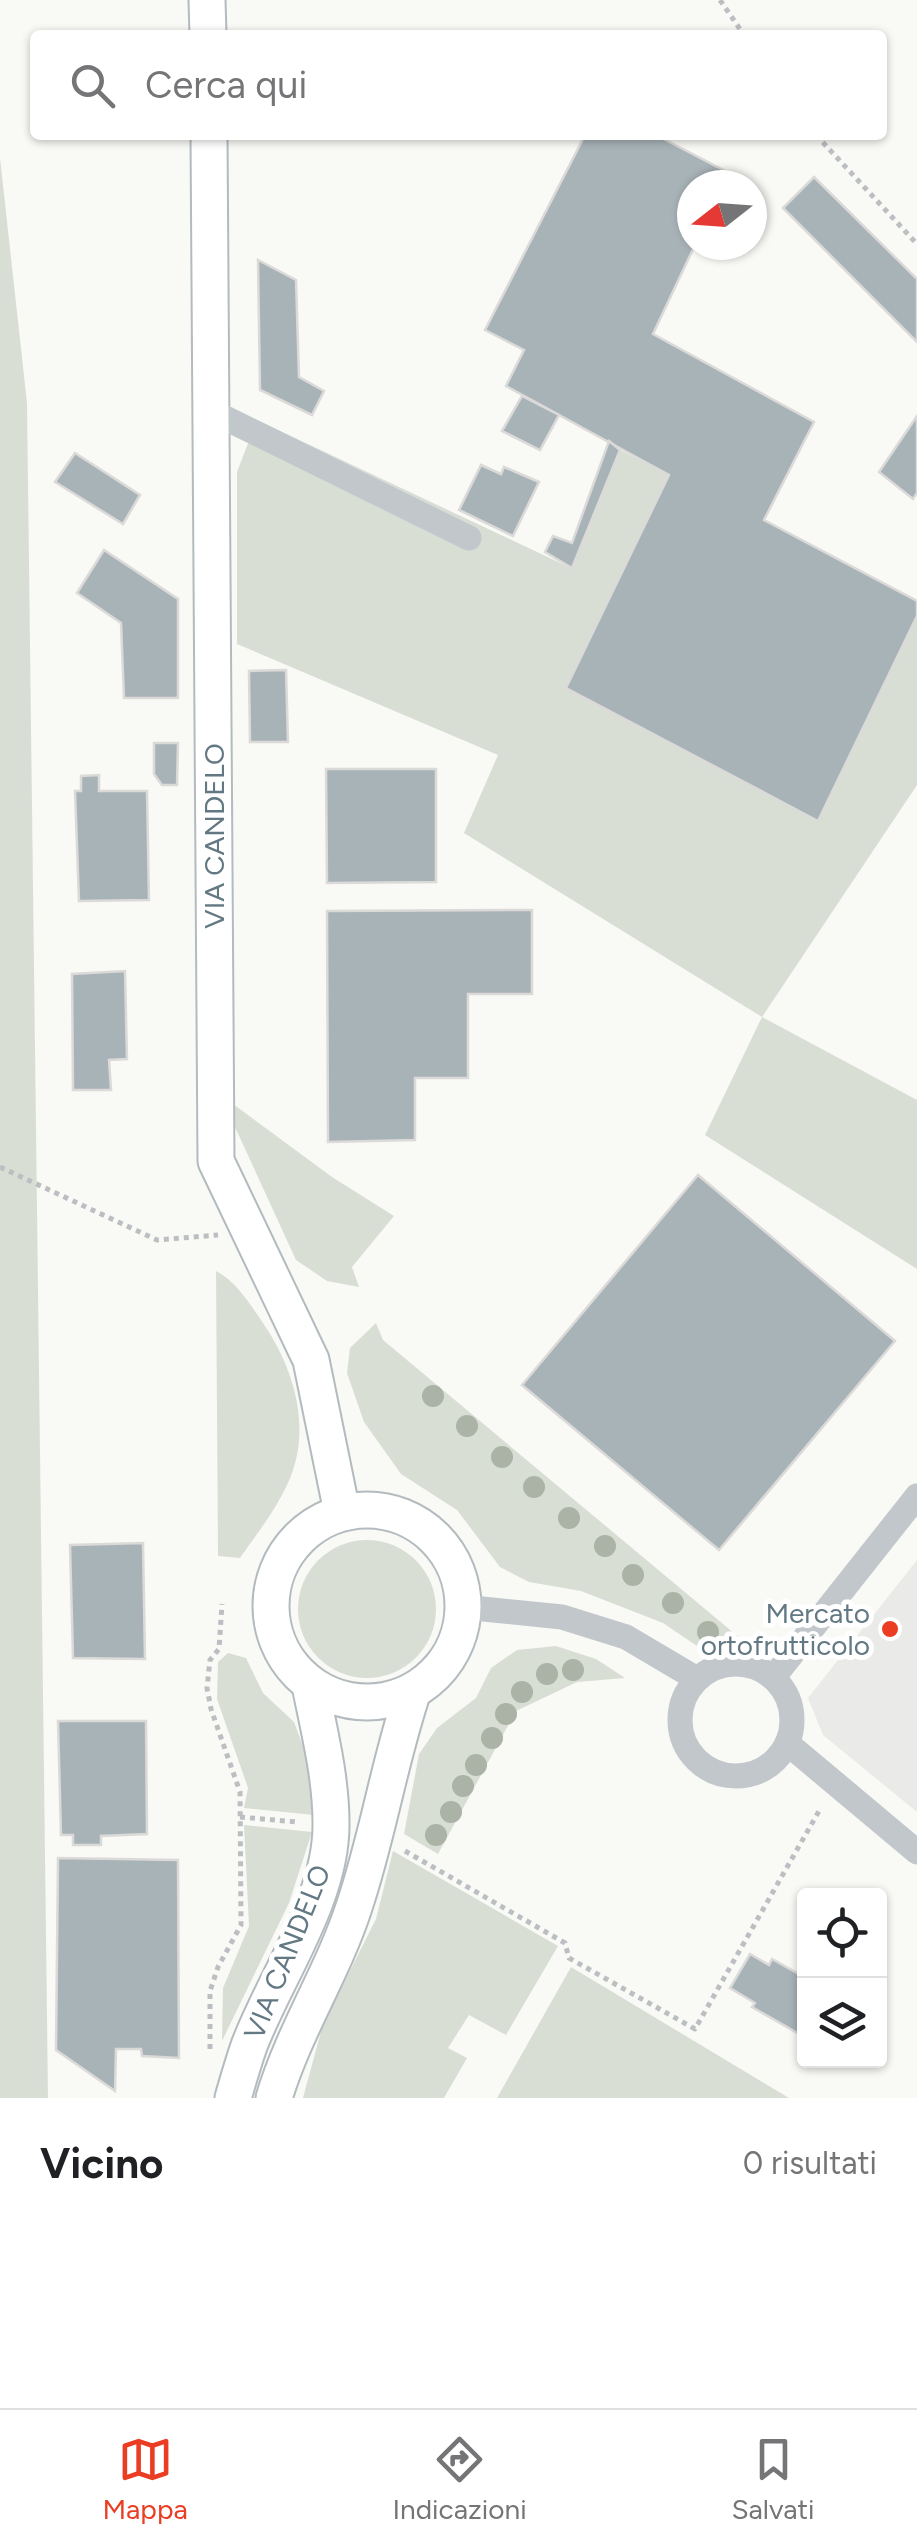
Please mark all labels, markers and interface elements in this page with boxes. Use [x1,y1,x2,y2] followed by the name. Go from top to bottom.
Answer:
[30,30,887,140] search box
[65,58,120,113] icon: search
[145,62,307,108] text: Cerca qui
[677,170,767,260] north arrow
[197,743,231,929] street label: VIA CANDELO
[701,1596,870,1662] place label: Mercato ortofrutticolo
[879,1618,901,1640] marker: Mercato ortofrutticolo
[237,1860,337,2044] street label: VIA CANDELO
[797,1888,887,2068] map controls
[797,1888,887,1978] button: locate
[797,1978,887,2068] button: layers
[40,2138,164,2189] text: Vicino
[743,2144,877,2182] text: 0 risultati
[102,2432,188,2526] tab: Mappa
[392,2432,527,2526] tab: Indicazioni
[731,2432,815,2526] tab: Salvati

